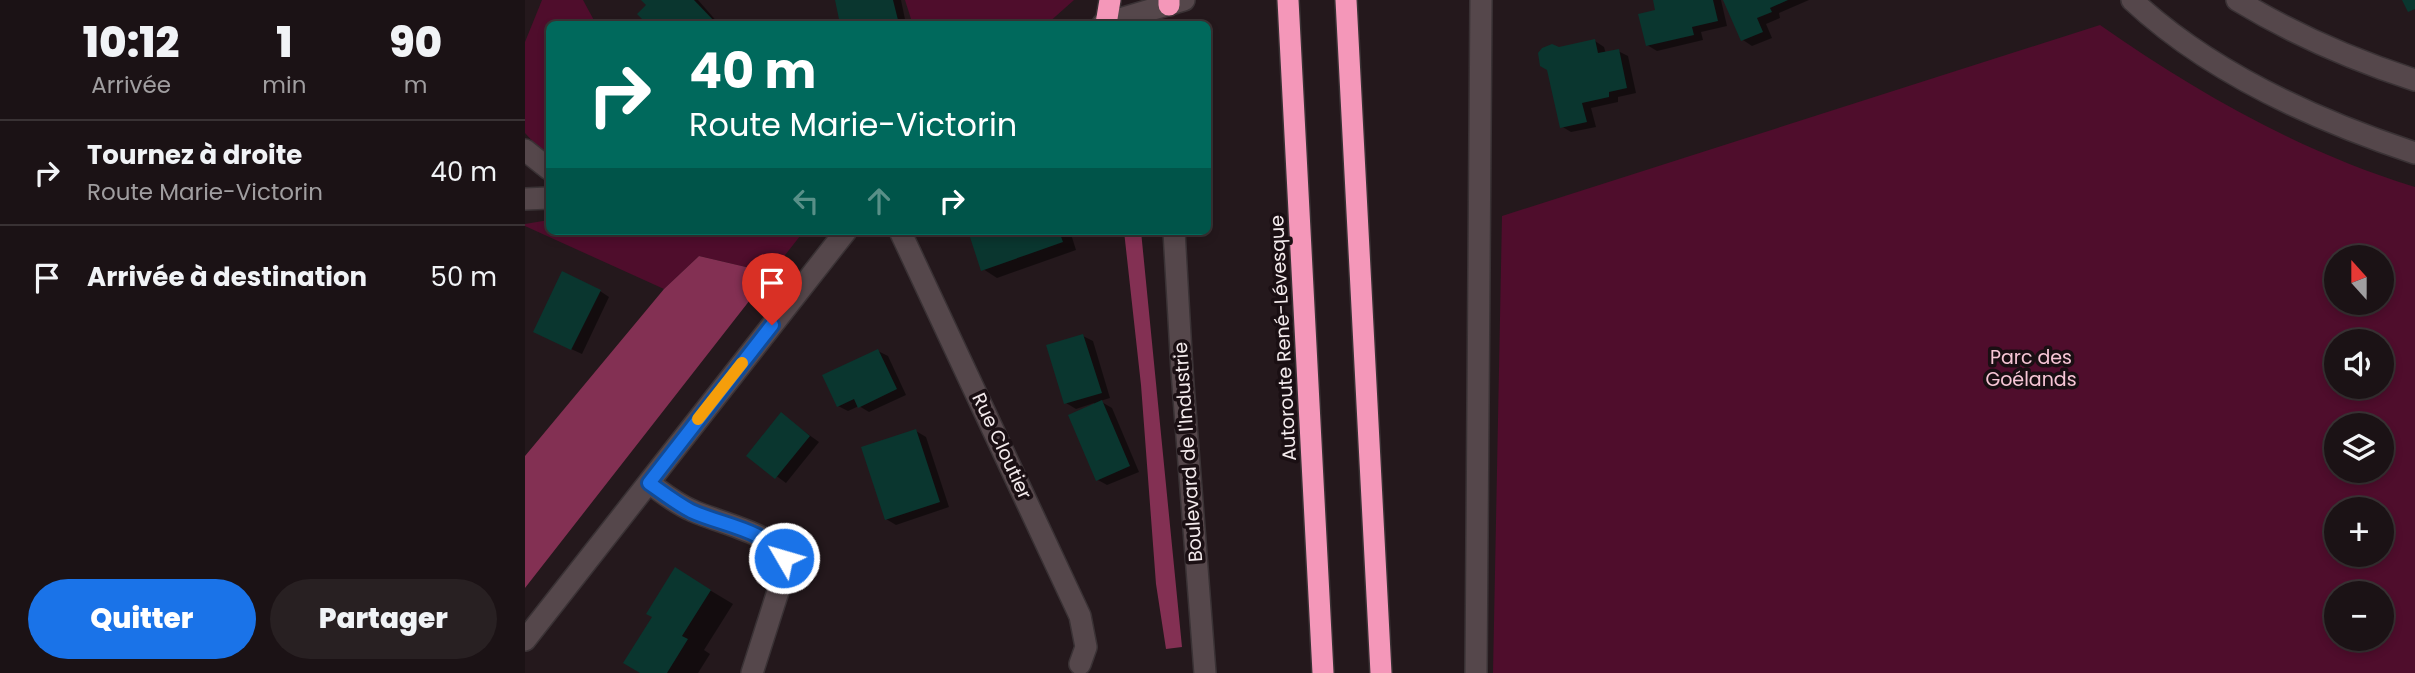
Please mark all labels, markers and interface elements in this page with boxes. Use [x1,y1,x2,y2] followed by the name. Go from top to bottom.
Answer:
[83,13,179,72] text: 10:12
[276,13,292,72] text: 1
[389,13,442,72] text: 90
[689,37,816,105] text: 40 m
[574,49,665,140] icon: right
[91,69,171,101] text: Arrivée
[262,69,306,101] text: min
[404,69,428,101] text: m
[689,102,1017,147] text: Route Marie-Victorin
[87,137,302,173] text: Tournez à droite
[28,154,66,192] icon: right
[431,154,497,190] text: 40 m
[87,176,323,208] text: Route Marie-Victorin
[787,182,825,220] icon: left
[860,182,898,220] icon: ahead
[933,182,971,220] icon: right
[1263,214,1303,462] street label: Autoroute René-Lévesque
[2324,245,2394,315] north arrow
[2324,245,2394,651] map controls
[742,253,802,325] pin
[28,259,66,297] icon: arrive
[87,259,367,295] text: Arrivée à destination
[431,259,497,295] text: 50 m
[753,264,791,302] icon: arrive
[2324,329,2394,399] button: sound
[1167,341,1209,563] street label: Boulevard de l'Industrie
[1985,344,2077,393] park label: Parc des Goélands
[966,388,1038,504] street label: Rue Cloutier
[2324,413,2394,483] button: layers
[2324,497,2394,567] button: +
[747,521,821,595] position arrow
[28,579,256,659] button: Quitter
[270,579,497,659] button: Partager
[2324,581,2394,651] button: −

